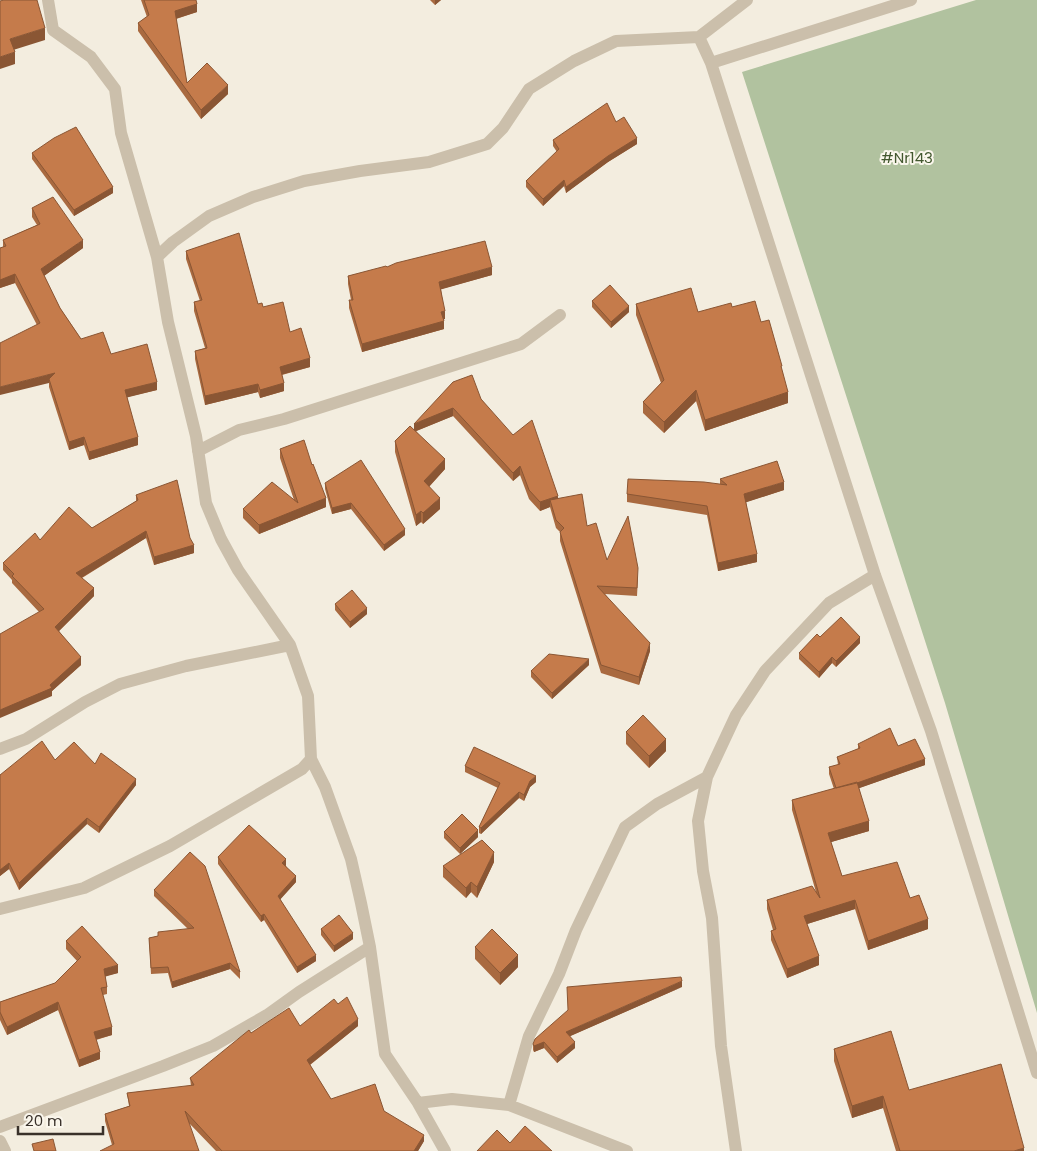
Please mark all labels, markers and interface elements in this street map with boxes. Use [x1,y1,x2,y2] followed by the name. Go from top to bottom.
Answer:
[881,147,933,168] park label: #Nr143
[18,1104,102,1136] scale bar
[25,1110,63,1131] text: 20 m

